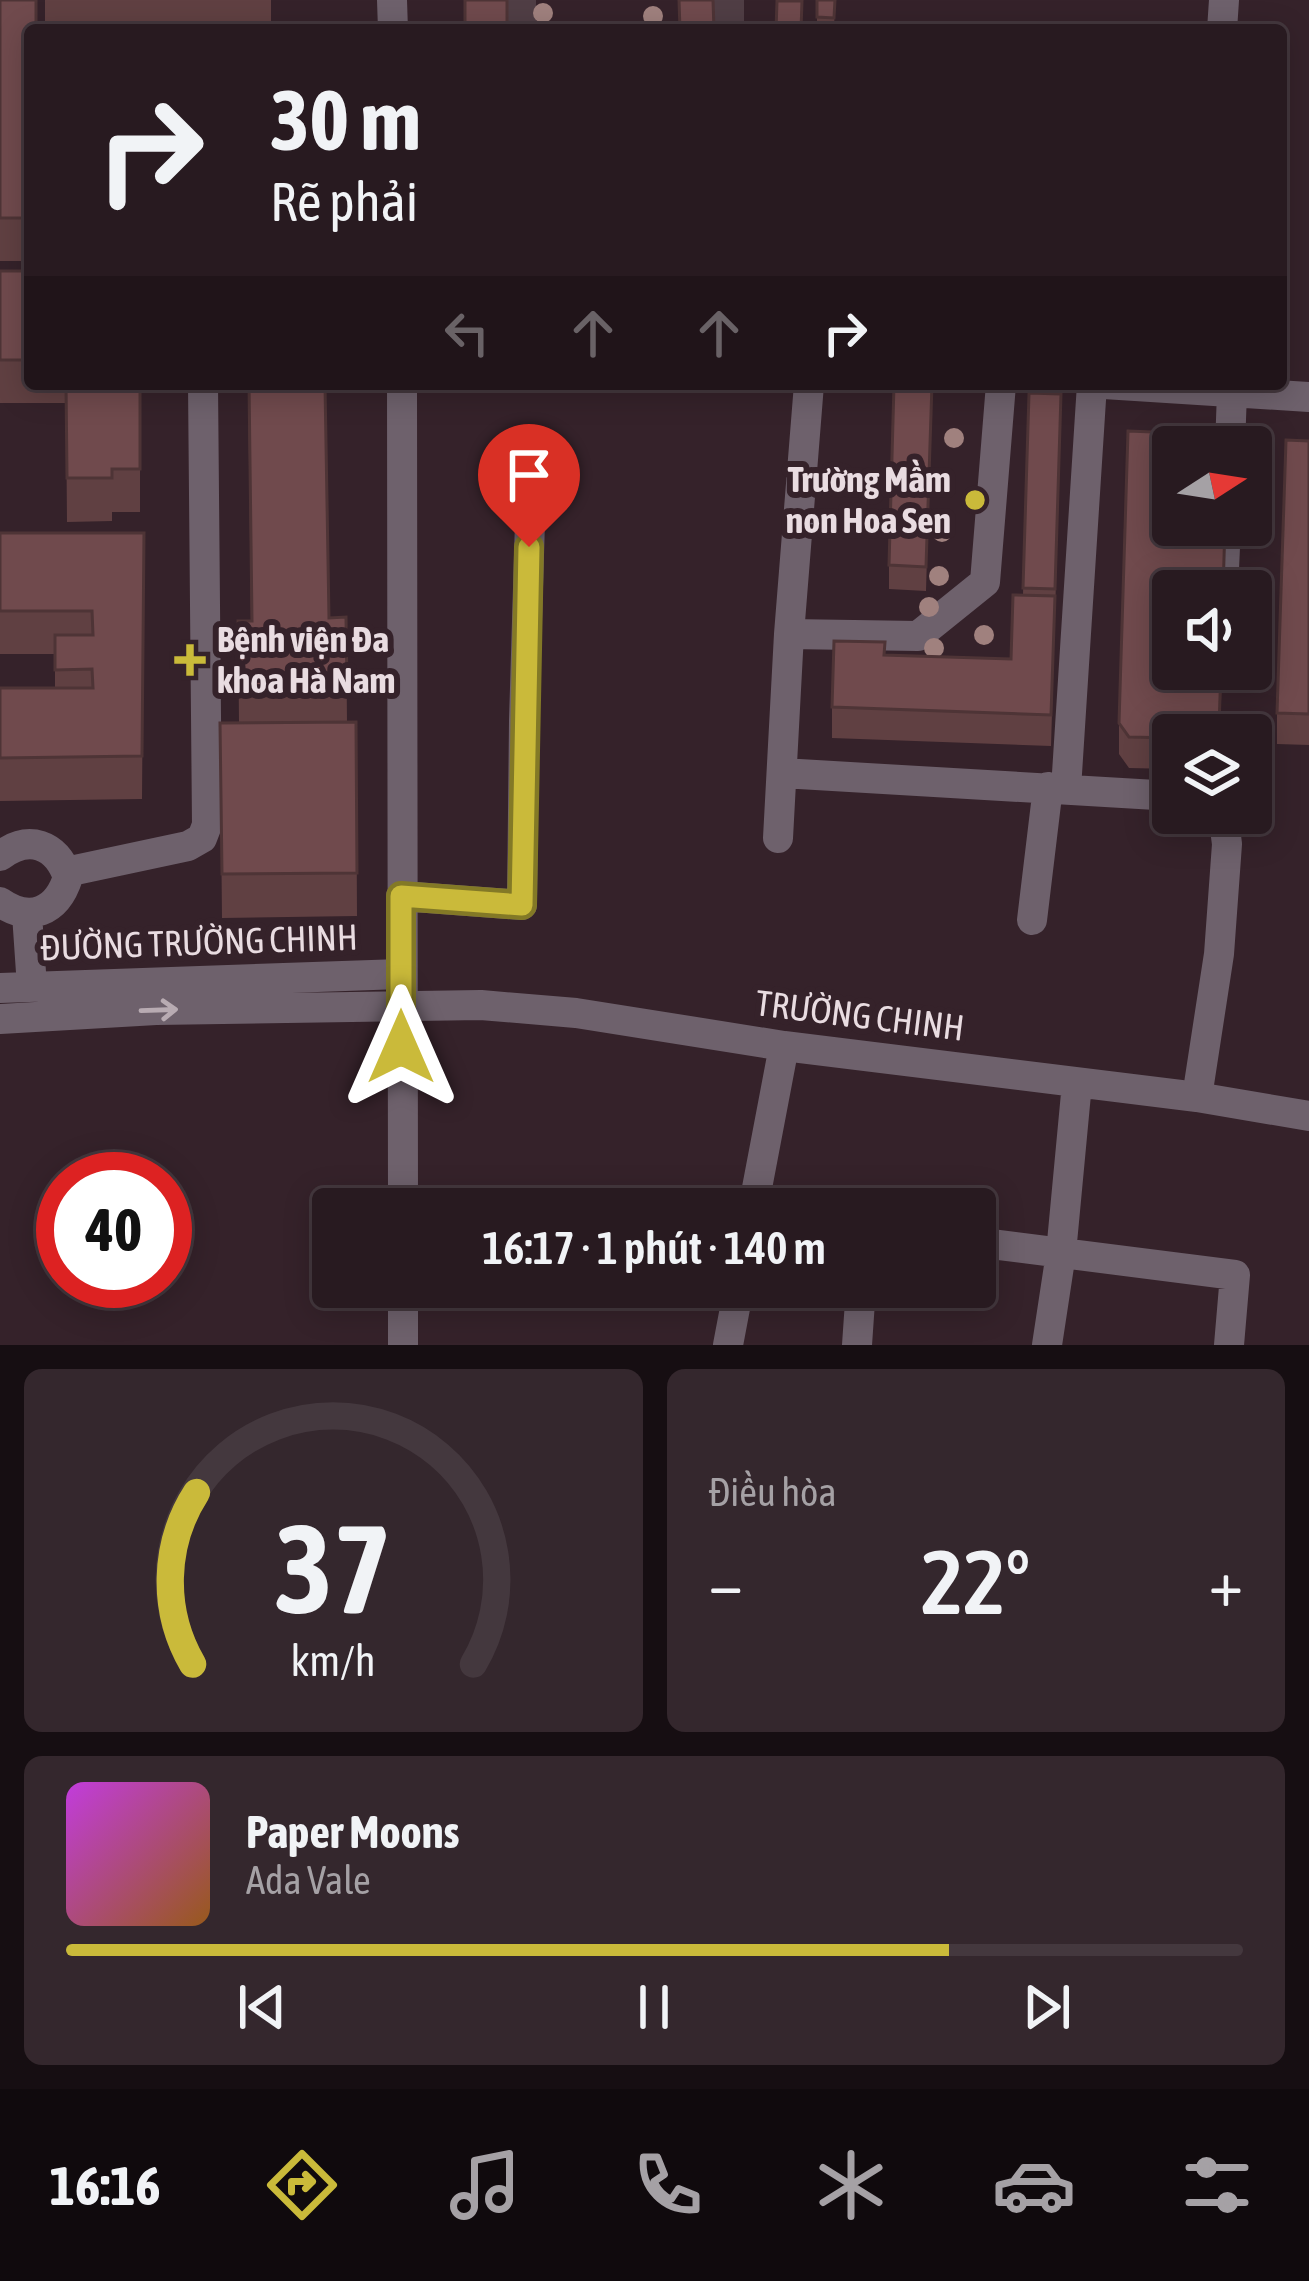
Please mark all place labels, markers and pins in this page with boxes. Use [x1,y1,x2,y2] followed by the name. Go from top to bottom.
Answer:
[478,424,580,547] pin
[786,458,951,541] place label: Trường Mầm non Hoa Sen
[962,487,988,513] marker: Trường Mầm non Hoa Sen
[217,618,395,701] place label: Bệnh viện Đa khoa Hà Nam
[174,644,206,676] marker: Bệnh viện Đa khoa Hà Nam

